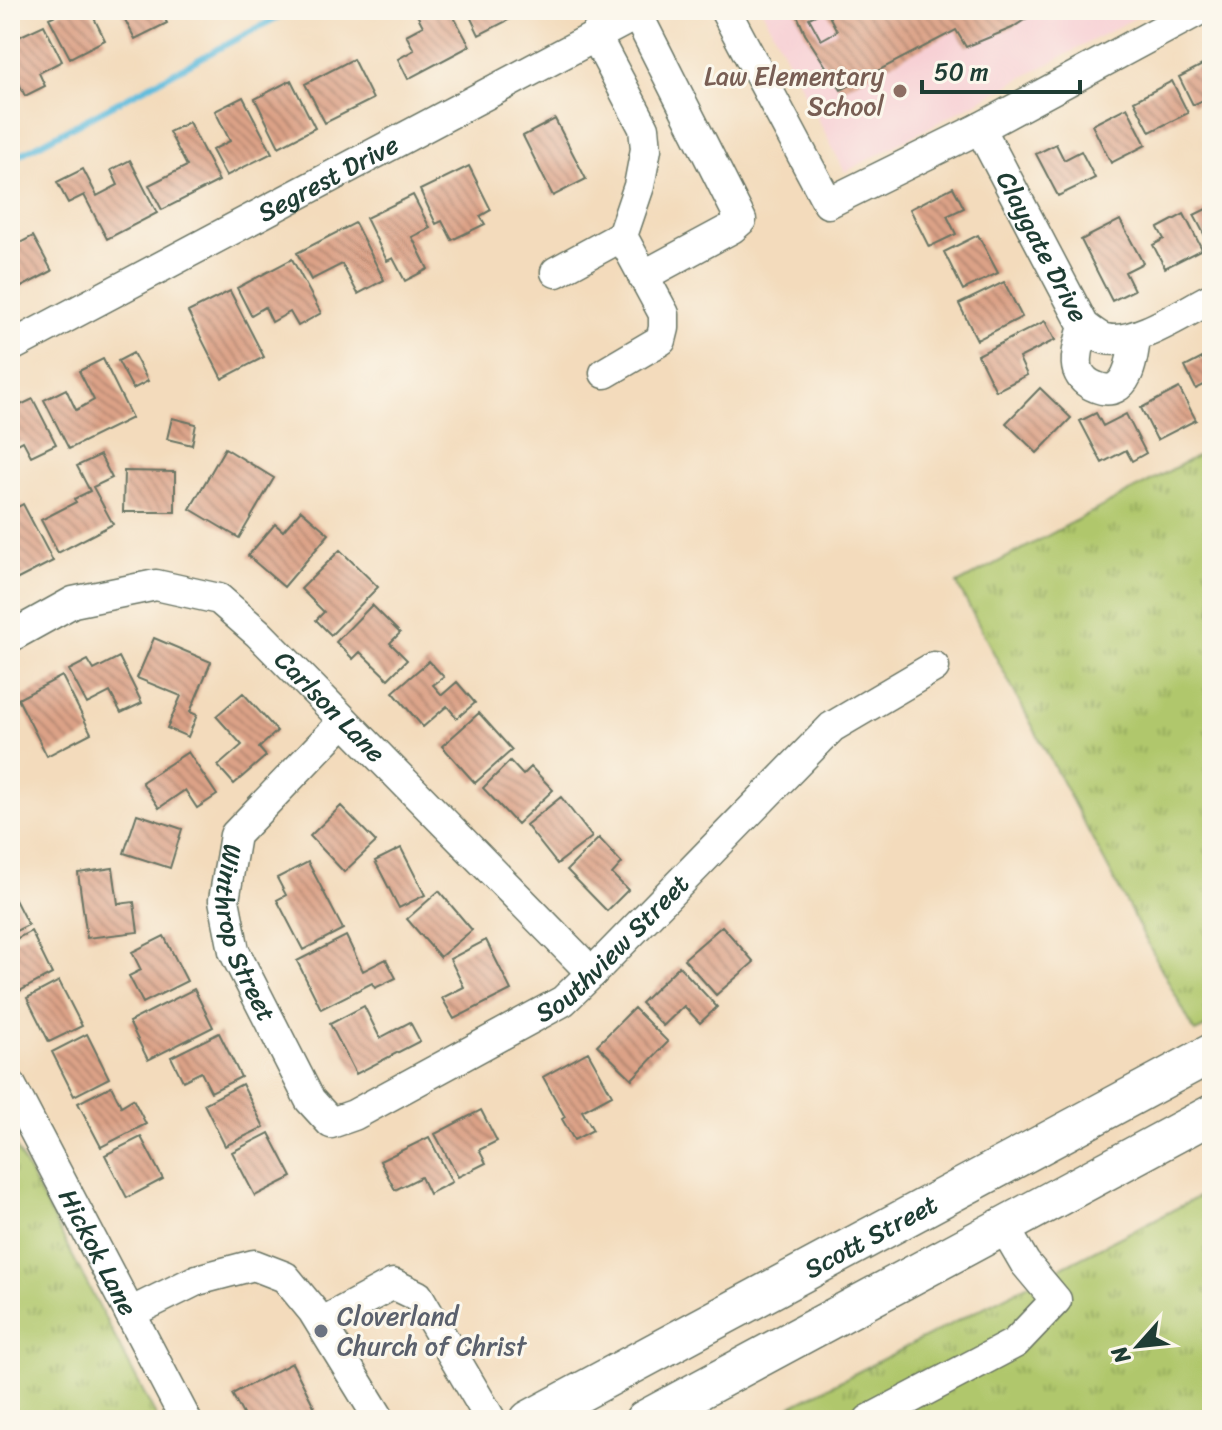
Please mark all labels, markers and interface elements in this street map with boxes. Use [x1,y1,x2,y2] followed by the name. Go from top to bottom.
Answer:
[922,44,1080,94] scale bar
[934,51,989,93] text: 50 m
[704,53,885,129] place label: Law Elementary School
[891,82,909,100] marker: Law Elementary School
[249,122,407,235] street label: Segrest Drive
[983,162,1101,331] street label: Claygate Drive
[263,639,397,774] street label: Carlson Lane
[201,841,290,1030] street label: Winthrop Street
[526,862,701,1035] street label: Southview Street
[46,1180,151,1324] street label: Hickok Lane
[795,1181,946,1291] street label: Scott Street
[337,1293,528,1369] place label: Cloverland Church of Christ
[1098,1306,1178,1386] north arrow
[312,1322,330,1340] marker: Cloverland Church of Christ
[1099,1339,1142,1371] text: N

